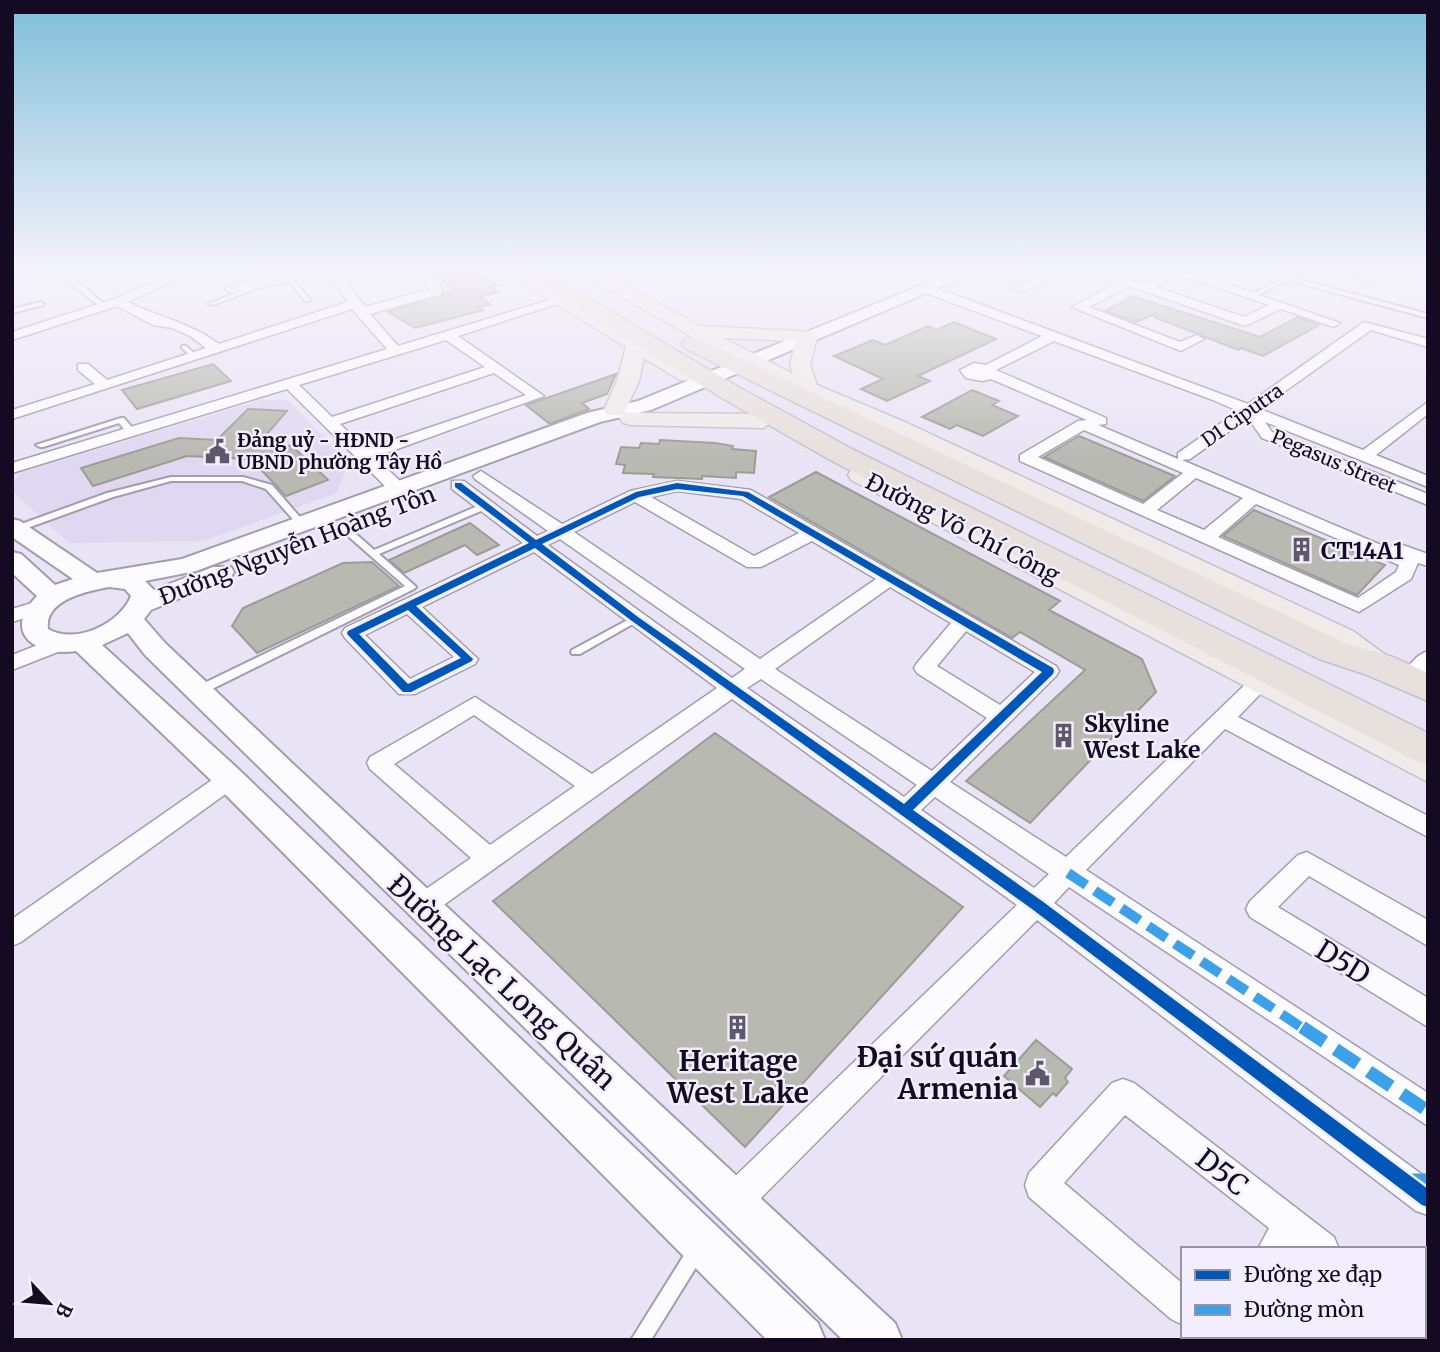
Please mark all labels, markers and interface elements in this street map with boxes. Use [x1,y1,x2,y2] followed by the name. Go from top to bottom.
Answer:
[1196,378,1288,452] street label: D1 Ciputra
[1268,424,1400,498] street label: Pegasus Street
[237,428,442,474] place label: Đảng uỷ - HĐND - UBND phường Tây Hồ
[203,437,231,465] public building icon: Đảng uỷ - HĐND - UBND phường Tây Hồ
[861,466,1065,590] street label: Đường Võ Chí Công
[155,479,439,611] street label: Đường Nguyễn Hoàng Tôn
[1287,536,1315,564] building icon: CT14A1
[1321,536,1404,565] place label: CT14A1
[1083,709,1201,764] place label: Skyline West Lake
[1050,722,1078,750] building icon: Skyline West Lake
[380,867,624,1097] street label: Đường Lạc Long Quân
[1309,931,1377,993] street label: D5D
[724,1013,752,1041] building icon: Heritage West Lake
[857,1039,1018,1107] place label: Đại sứ quán Armenia
[666,1043,809,1111] place label: Heritage West Lake
[1024,1059,1052,1087] public building icon: Đại sứ quán Armenia
[1189,1141,1255,1203] street label: D5C
[1181,1247,1426,1338] legend
[1244,1261,1382,1288] text: Đường xe đạp
[14,1268,84,1338] north arrow
[1244,1296,1364,1323] text: Đường mòn
[51,1299,78,1322] text: B

